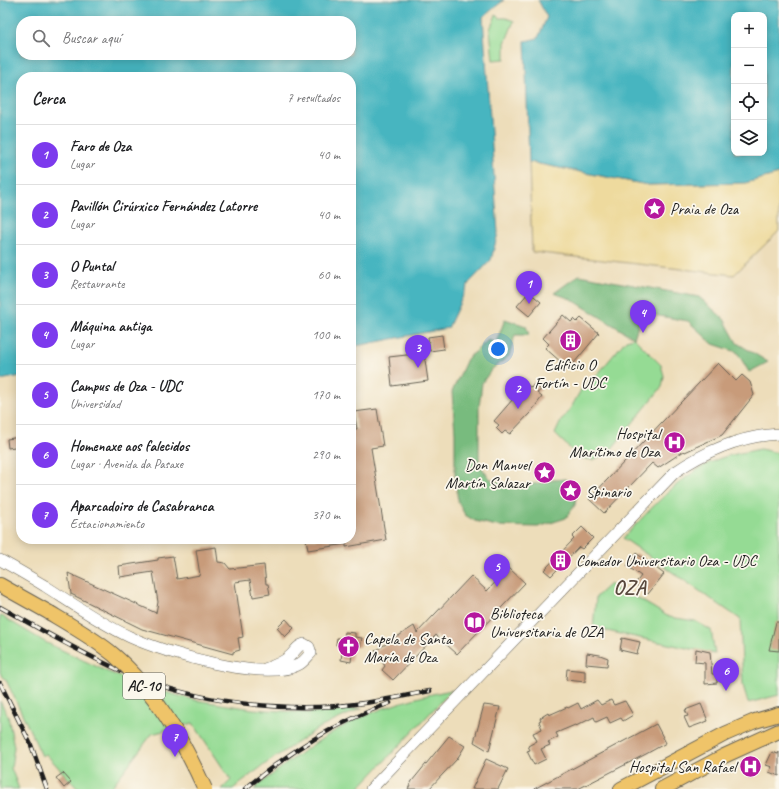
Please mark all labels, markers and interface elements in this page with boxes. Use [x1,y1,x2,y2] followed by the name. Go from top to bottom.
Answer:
[731,12,767,156] map controls
[731,12,767,48] button: +
[16,16,356,60] search box
[30,27,52,49] icon: search
[62,29,121,48] text: Buscar aquí
[731,48,767,84] button: −
[731,84,767,120] button: locate
[32,88,65,109] text: Cerca
[287,90,340,106] text: 7 resultados
[731,120,767,156] button: layers
[70,137,131,156] text: Faro de Oza
[42,147,48,163] text: 1
[318,147,340,163] text: 40 m
[70,156,94,172] text: Lugar
[642,195,668,221] place icon: Praia de Oza
[70,197,257,216] text: Pavillón Cirúrxico Fernández Latorre
[670,199,740,219] place label: Praia de Oza
[42,207,48,223] text: 2
[318,207,340,223] text: 40 m
[70,216,94,232] text: Lugar
[70,257,114,276] text: O Puntal
[42,267,48,283] text: 3
[318,267,340,283] text: 60 m
[516,271,542,304] pin: 1
[70,276,125,292] text: Restaurante
[630,300,656,333] pin: 4
[70,317,152,336] text: Máquina antiga
[42,327,48,343] text: 4
[312,327,340,343] text: 100 m
[557,328,583,354] building icon: Edificio O Fortín - UDC
[405,335,431,368] pin: 3
[70,336,94,352] text: Lugar
[488,339,508,359] your location
[534,355,608,393] place label: Edificio O Fortín - UDC
[505,376,531,409] pin: 2
[70,377,182,396] text: Campus de Oza - UDC
[42,387,48,403] text: 5
[312,387,340,403] text: 170 m
[70,396,121,412] text: Universidad
[569,424,663,462] place label: Hospital Marítimo de Oza
[662,429,688,455] hospital icon: Hospital Marítimo de Oza
[70,437,189,456] text: Homenaxe aos falecidos
[42,447,48,463] text: 6
[312,447,340,463] text: 290 m
[445,455,533,493] place label: Don Manuel Martín Salazar
[70,456,183,472] text: Lugar · Avenida da Pasaxe
[532,460,558,486] place icon: Don Manuel Martín Salazar
[558,478,584,504] place icon: Spinario
[586,482,632,502] place label: Spinario
[70,497,213,516] text: Aparcadoiro de Casabranca
[42,507,48,523] text: 7
[312,507,340,523] text: 370 m
[70,516,144,532] text: Estacionamiento
[547,547,573,573] building icon: Comedor Universitario Oza - UDC
[576,551,758,571] place label: Comedor Universitario Oza - UDC
[484,554,510,587] pin: 5
[614,575,647,600] district label: OZA
[490,604,604,642] place label: Biblioteca Universitaria de OZA
[461,609,487,635] library icon: Biblioteca Universitaria de OZA
[364,629,453,667] place label: Capela de Santa María de Oza
[335,634,361,660] church icon: Capela de Santa María de Oza
[713,658,739,691] pin: 6
[123,673,165,699] road number: AC-10
[162,724,188,757] pin: 7
[738,753,764,779] hospital icon: Hospital San Rafael
[629,757,739,777] place label: Hospital San Rafael

